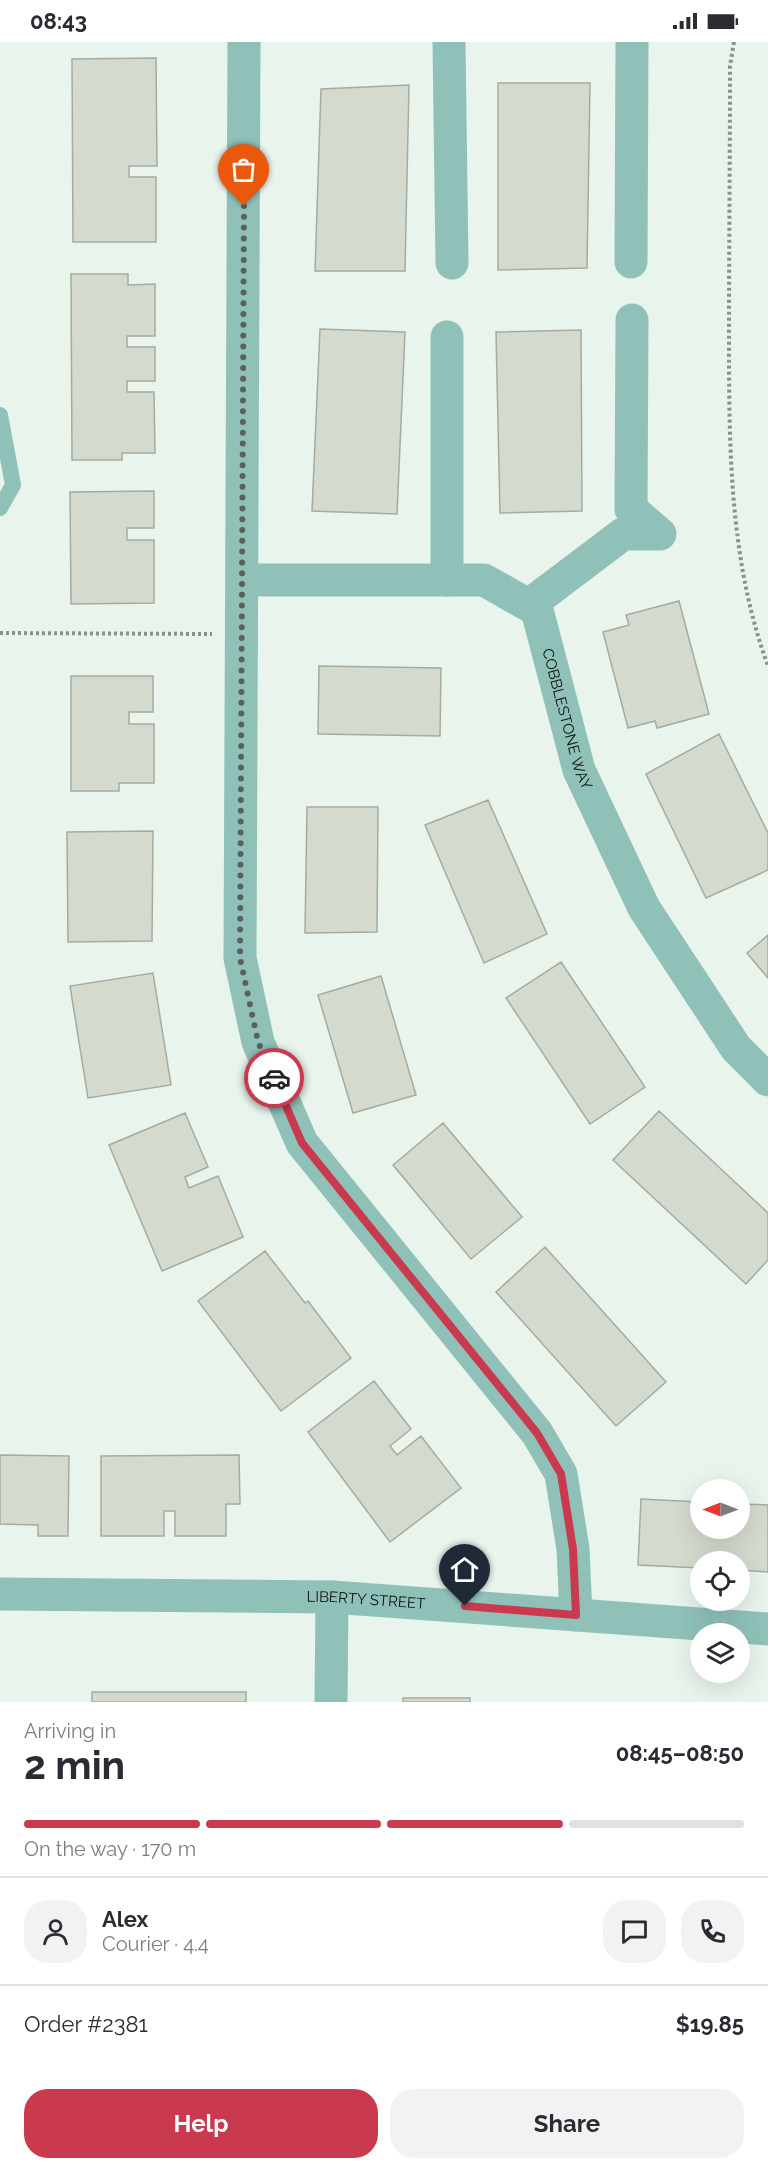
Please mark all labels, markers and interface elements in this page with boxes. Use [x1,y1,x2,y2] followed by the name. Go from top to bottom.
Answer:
[30,8,87,34] text: 08:43
[218,144,269,206] pin
[227,153,260,186] icon: bag
[538,646,596,793] street label: COBBLESTONE WAY
[244,1048,304,1108] courier
[258,1062,291,1095] icon: car
[690,1479,750,1539] north arrow
[690,1479,750,1683] map controls
[439,1544,490,1606] pin
[690,1551,750,1611] button: locate
[448,1553,481,1586] icon: home
[306,1588,426,1613] street label: LIBERTY STREET
[690,1623,750,1683] button: layers
[24,1719,116,1743] text: Arriving in
[616,1740,744,1766] text: 08:45–08:50
[24,1742,125,1788] text: 2 min
[24,1837,196,1861] text: On the way · 170 m
[24,1900,87,1963] button: person
[603,1900,666,1963] button: chat
[681,1900,744,1963] button: phone
[102,1906,148,1932] text: Alex
[102,1932,209,1956] text: Courier · 4.4
[24,2011,148,2037] text: Order #2381
[676,2011,744,2037] text: $19.85
[24,2089,378,2158] button: Help
[390,2089,744,2158] button: Share

